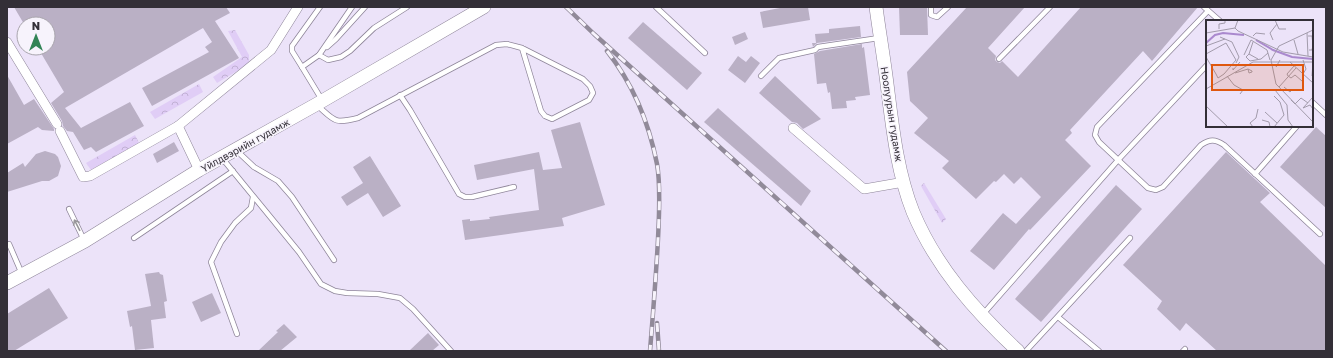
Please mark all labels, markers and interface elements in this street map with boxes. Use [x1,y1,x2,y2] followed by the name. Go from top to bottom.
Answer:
[16,16,56,56] north arrow
[32,19,40,32] text: N
[1206,20,1313,127] inset map
[879,66,905,162] street label: Ноолуурын гудамж
[199,116,291,174] street label: Yйлдвэрийн гудамж
[73,220,80,232] one-way arrow

